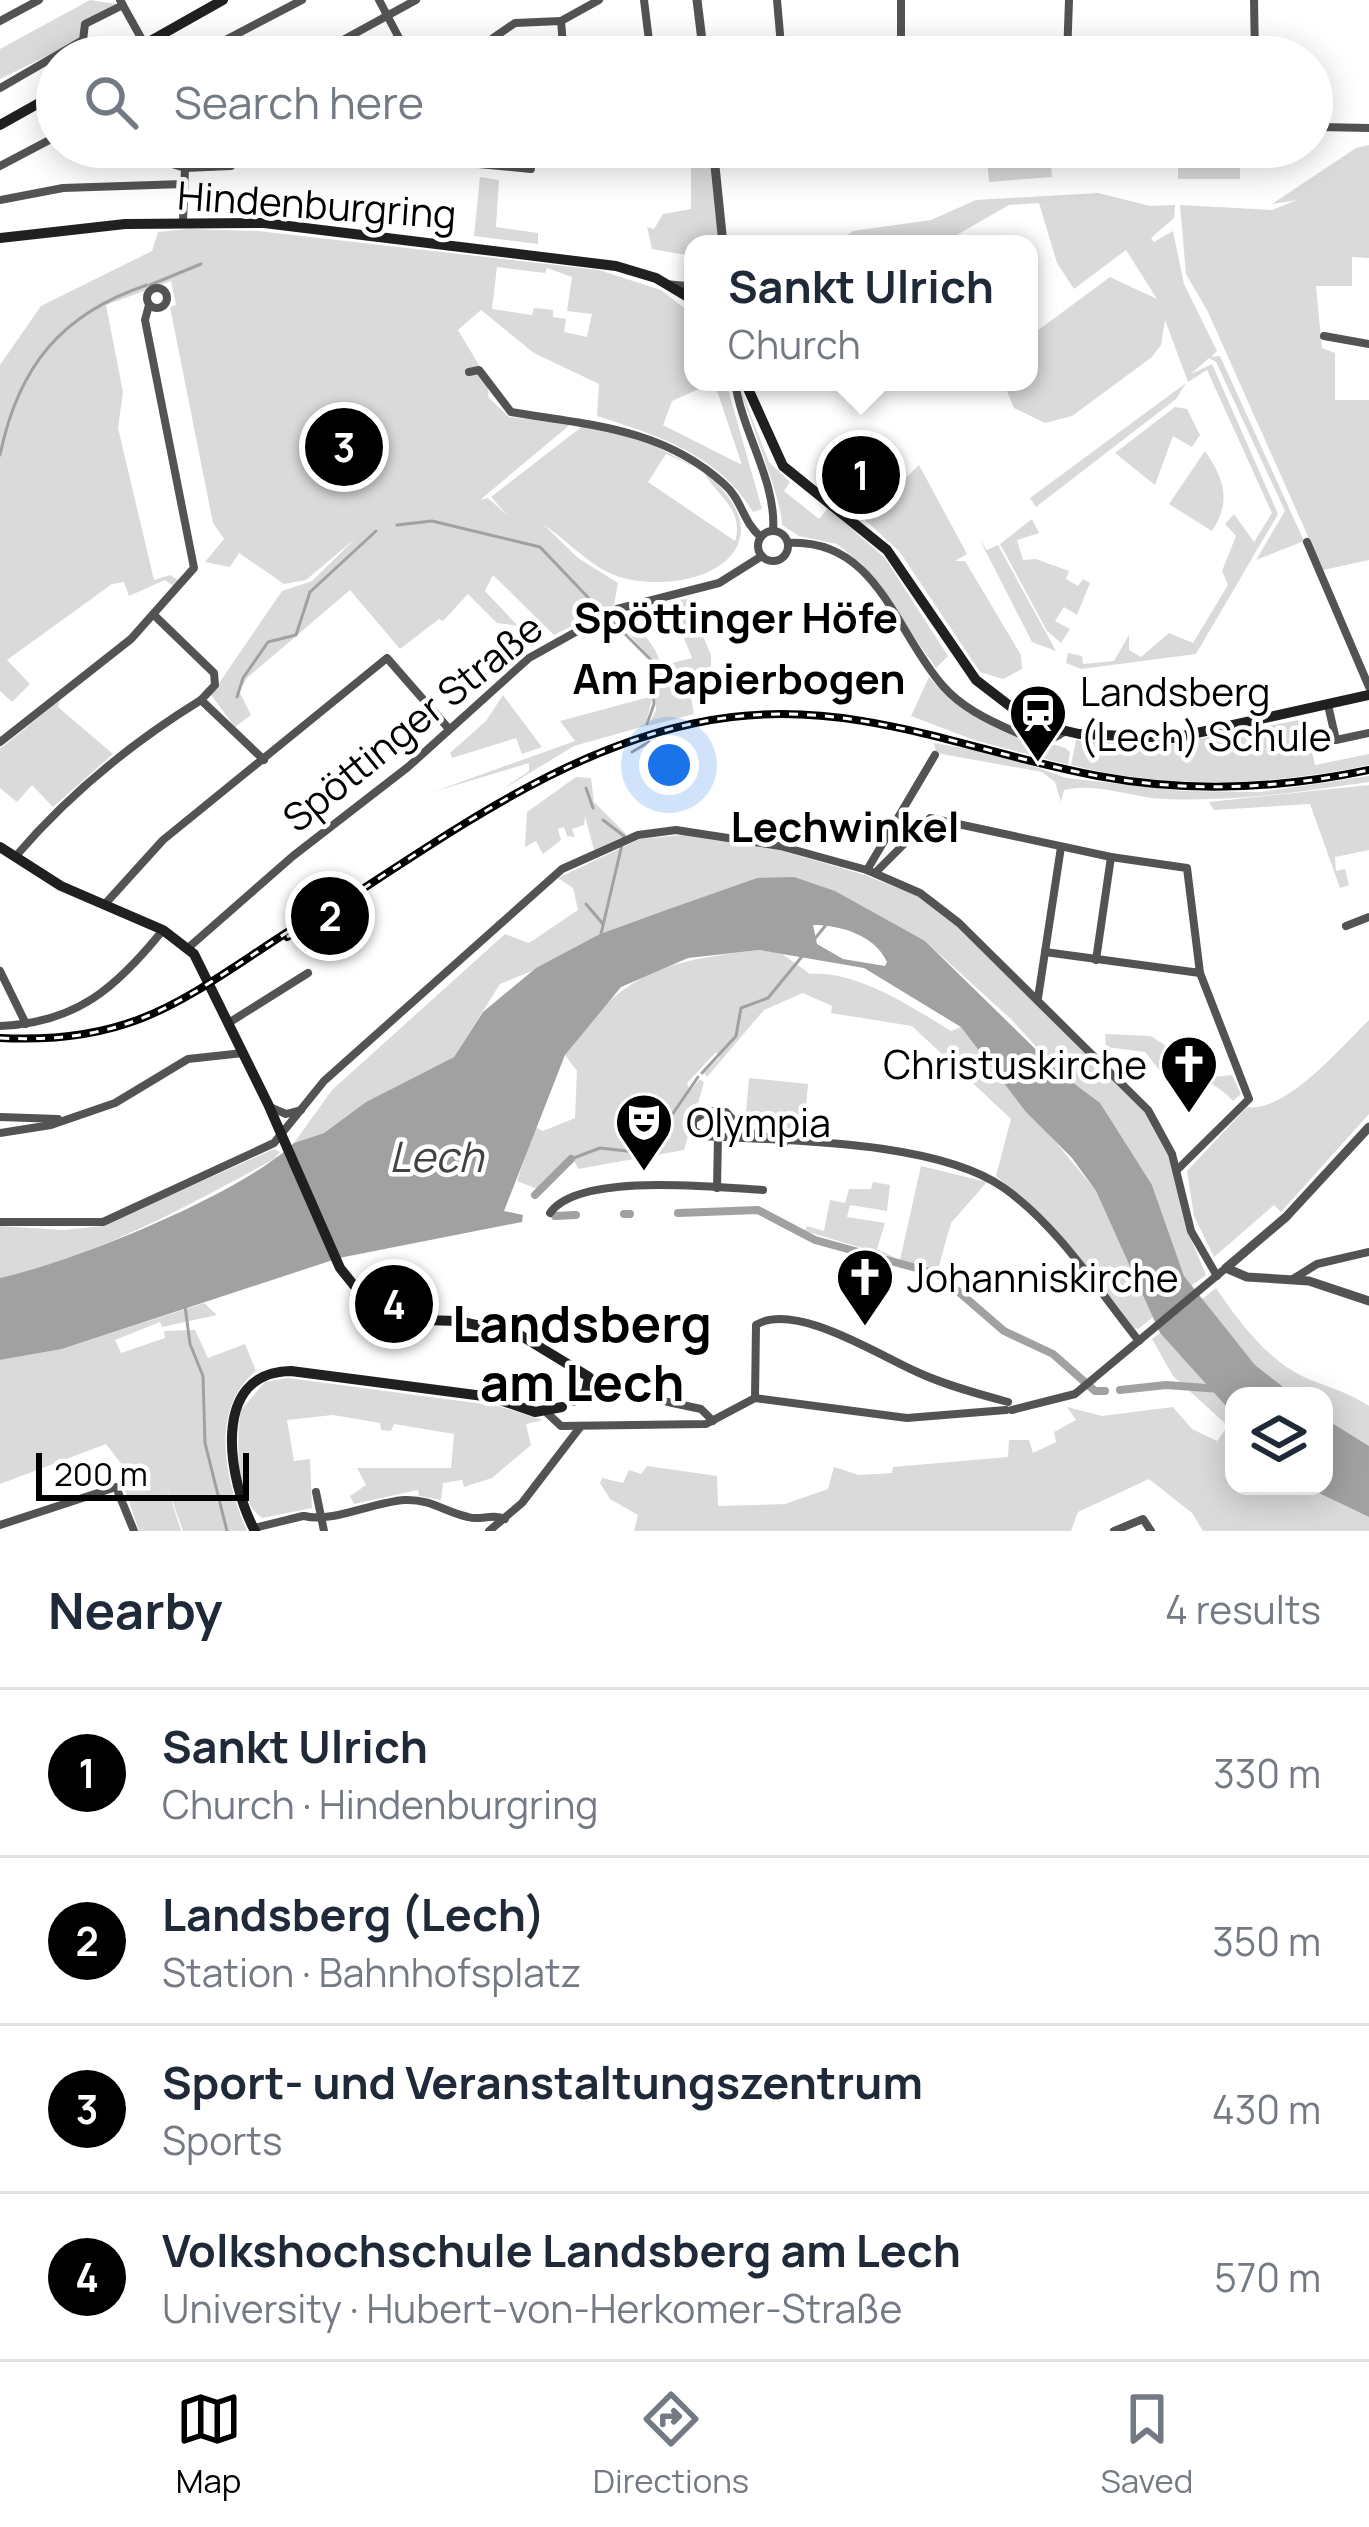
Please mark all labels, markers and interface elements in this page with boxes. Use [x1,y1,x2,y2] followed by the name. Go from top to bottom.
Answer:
[36,36,1333,168] search box
[78,69,144,135] icon: search
[174,71,424,133] text: Search here
[176,167,458,241] street label: Hindenburgring
[684,235,1038,391] popup
[728,255,994,317] text: Sankt Ulrich
[728,317,861,371] text: Church
[305,402,383,492] pin: 3
[822,430,900,520] pin: 1
[574,588,898,646] district label: Spöttinger Höfe
[271,600,553,844] street label: Spöttinger Straße
[572,649,906,707] district label: Am Papierbogen
[1080,664,1332,763] place label: Landsberg (Lech) Schule
[1007,682,1069,764] station icon: Landsberg (Lech) Schule
[639,735,699,795] your location
[730,797,960,855] district label: Lechwinkel
[291,871,369,961] pin: 2
[1158,1033,1220,1115] church icon: Christuskirche
[883,1037,1147,1091] place label: Christuskirche
[613,1091,675,1173] theatre icon: Olympia
[686,1095,831,1149] place label: Olympia
[389,1127,485,1185] water label: Lech
[834,1246,896,1328] church icon: Johanniskirche
[907,1250,1179,1304] place label: Johanniskirche
[355,1259,433,1349] pin: 4
[452,1288,712,1416] district label: Landsberg am Lech
[1225,1387,1333,1495] map controls
[1225,1387,1333,1495] button: layers
[36,1447,249,1500] scale bar
[54,1451,148,1496] text: 200 m
[48,1575,223,1644] text: Nearby
[1165,1582,1321,1636] text: 4 results
[162,1715,428,1777] text: Sankt Ulrich
[78,1746,96,1800] text: 1
[1213,1746,1321,1800] text: 330 m
[162,1777,598,1831] text: Church · Hindenburgring
[162,1883,545,1945] text: Landsberg (Lech)
[75,1914,99,1968] text: 2
[1212,1914,1321,1968] text: 350 m
[162,1945,581,1999] text: Station · Bahnhofsplatz
[162,2051,923,2113] text: Sport- und Veranstaltungszentrum
[76,2082,98,2136] text: 3
[1212,2082,1321,2136] text: 430 m
[162,2113,282,2167] text: Sports
[162,2219,961,2281] text: Volkshochschule Landsberg am Lech
[75,2250,99,2304] text: 4
[1214,2250,1321,2304] text: 570 m
[162,2281,902,2335] text: University · Hubert-von-Herkomer-Straße
[176,2386,242,2503] tab: Map
[593,2386,749,2503] tab: Directions
[1100,2386,1193,2503] tab: Saved

